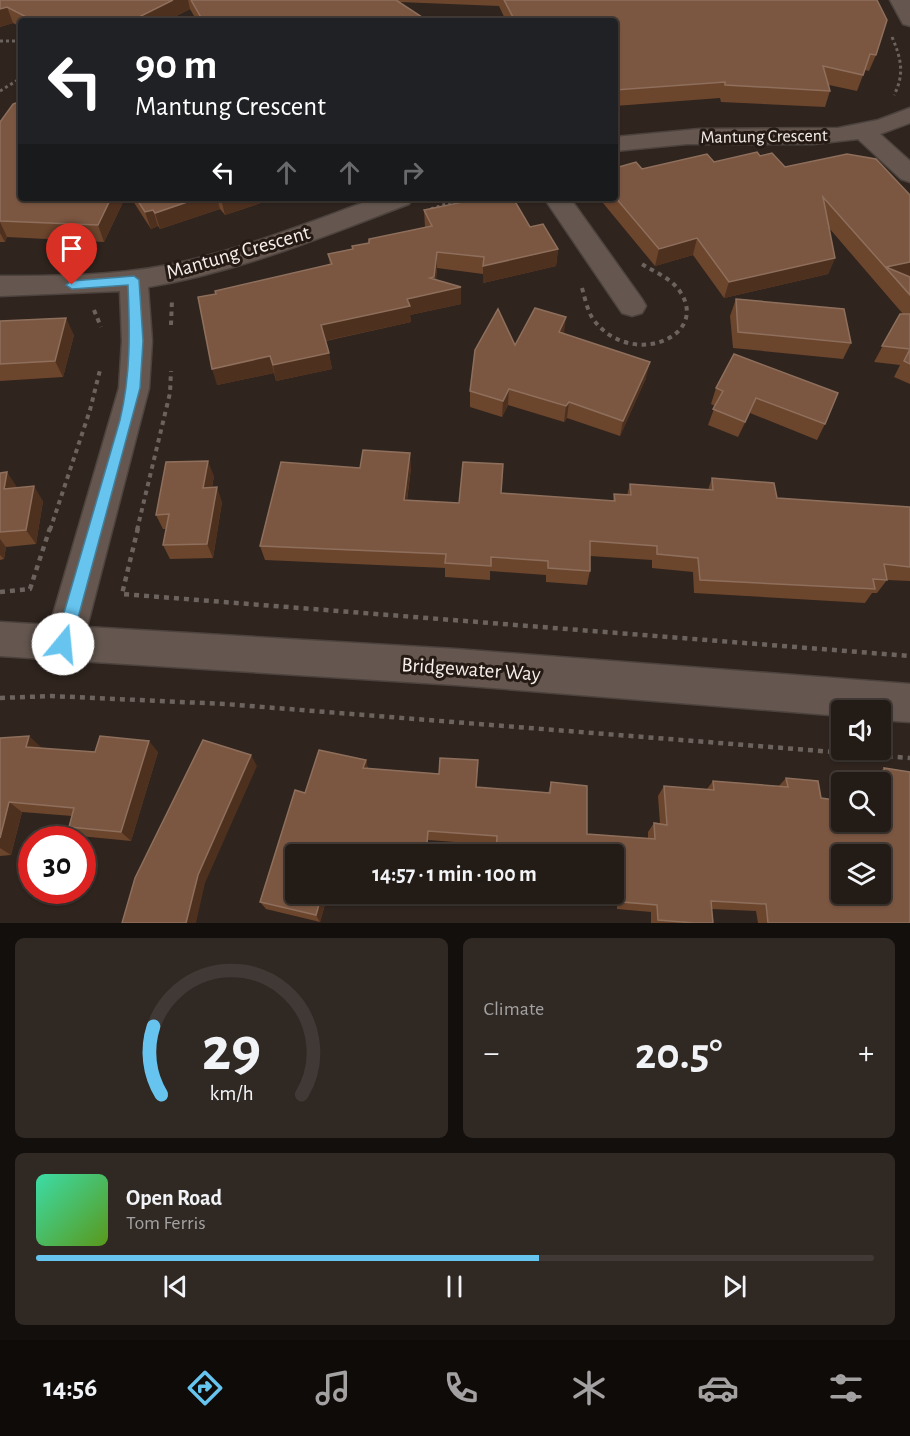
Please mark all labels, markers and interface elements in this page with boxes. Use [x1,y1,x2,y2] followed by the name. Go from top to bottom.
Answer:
[36,42,114,120] icon: left
[135,44,217,86] text: 90 m
[135,93,326,120] text: Mantung Crescent
[700,127,828,147] street label: Mantung Crescent
[207,156,240,189] icon: left
[270,156,303,189] icon: ahead
[333,156,366,189] icon: ahead
[396,156,429,189] icon: right
[164,222,313,283] street label: Mantung Crescent
[46,223,97,285] pin
[55,232,88,265] icon: arrive
[31,612,95,676] position arrow
[401,654,541,685] street label: Bridgewater Way
[831,700,891,904] map controls
[831,700,891,760] button: sound
[831,772,891,832] button: search
[18,826,96,904] speed limit sign: 30
[831,844,891,904] button: layers
[372,863,537,885] text: 14:57 · 1 min · 100 m
[484,999,544,1019] text: Climate
[201,1019,261,1081] text: 29
[635,1032,723,1077] text: 20.5°
[484,1037,499,1070] text: −
[858,1037,874,1070] text: +
[209,1083,253,1104] text: km/h
[126,1187,222,1209] text: Open Road
[126,1213,206,1233] text: Tom Ferris
[159,1270,192,1303] icon: previous
[438,1270,471,1303] icon: pause
[718,1270,751,1303] icon: next
[184,1367,226,1409] icon: directions
[312,1367,354,1409] icon: music
[440,1367,482,1409] icon: phone
[568,1367,610,1409] icon: climate
[697,1367,739,1409] icon: car
[825,1367,867,1409] icon: filters
[43,1374,97,1401] text: 14:56

